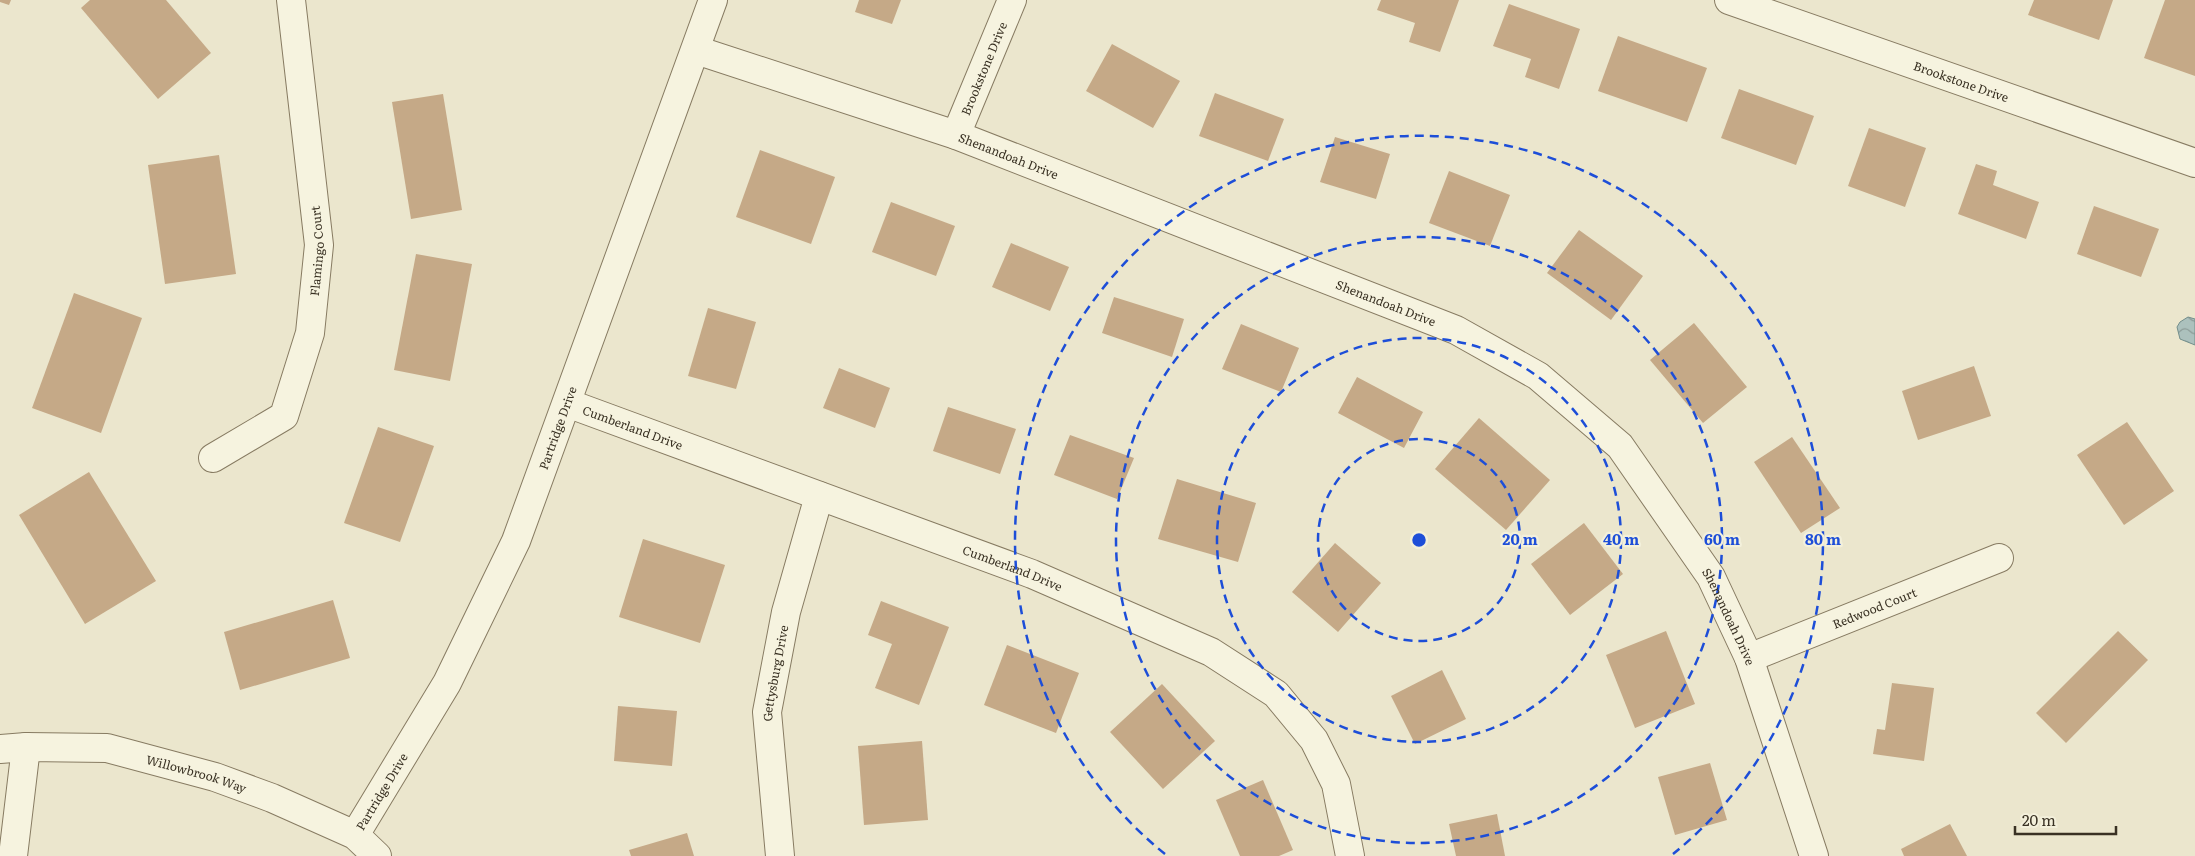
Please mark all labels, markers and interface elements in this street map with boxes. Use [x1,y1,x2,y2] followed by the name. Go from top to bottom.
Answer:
[956,19,1011,118] street label: Brookstone Drive
[1911,56,2011,106] street label: Brookstone Drive
[956,128,1061,183] street label: Shenandoah Drive
[305,205,328,297] street label: Flamingo Court
[1333,275,1439,330] street label: Shenandoah Drive
[534,384,581,472] street label: Partridge Drive
[580,400,685,454] street label: Cumberland Drive
[1502,527,1538,550] text: 20 m
[1603,527,1639,550] text: 40 m
[1704,527,1740,550] text: 60 m
[1805,527,1841,550] text: 80 m
[1410,531,1428,549] centre of rings
[960,540,1065,595] street label: Cumberland Drive
[1698,564,1760,667] street label: Shenandoah Drive
[1830,583,1919,633] street label: Redwood Court
[758,624,792,722] street label: Gettysburg Drive
[351,749,412,834] street label: Partridge Drive
[144,750,249,797] street label: Willowbrook Way
[2015,804,2116,836] scale bar
[2022,808,2056,831] text: 20 m

